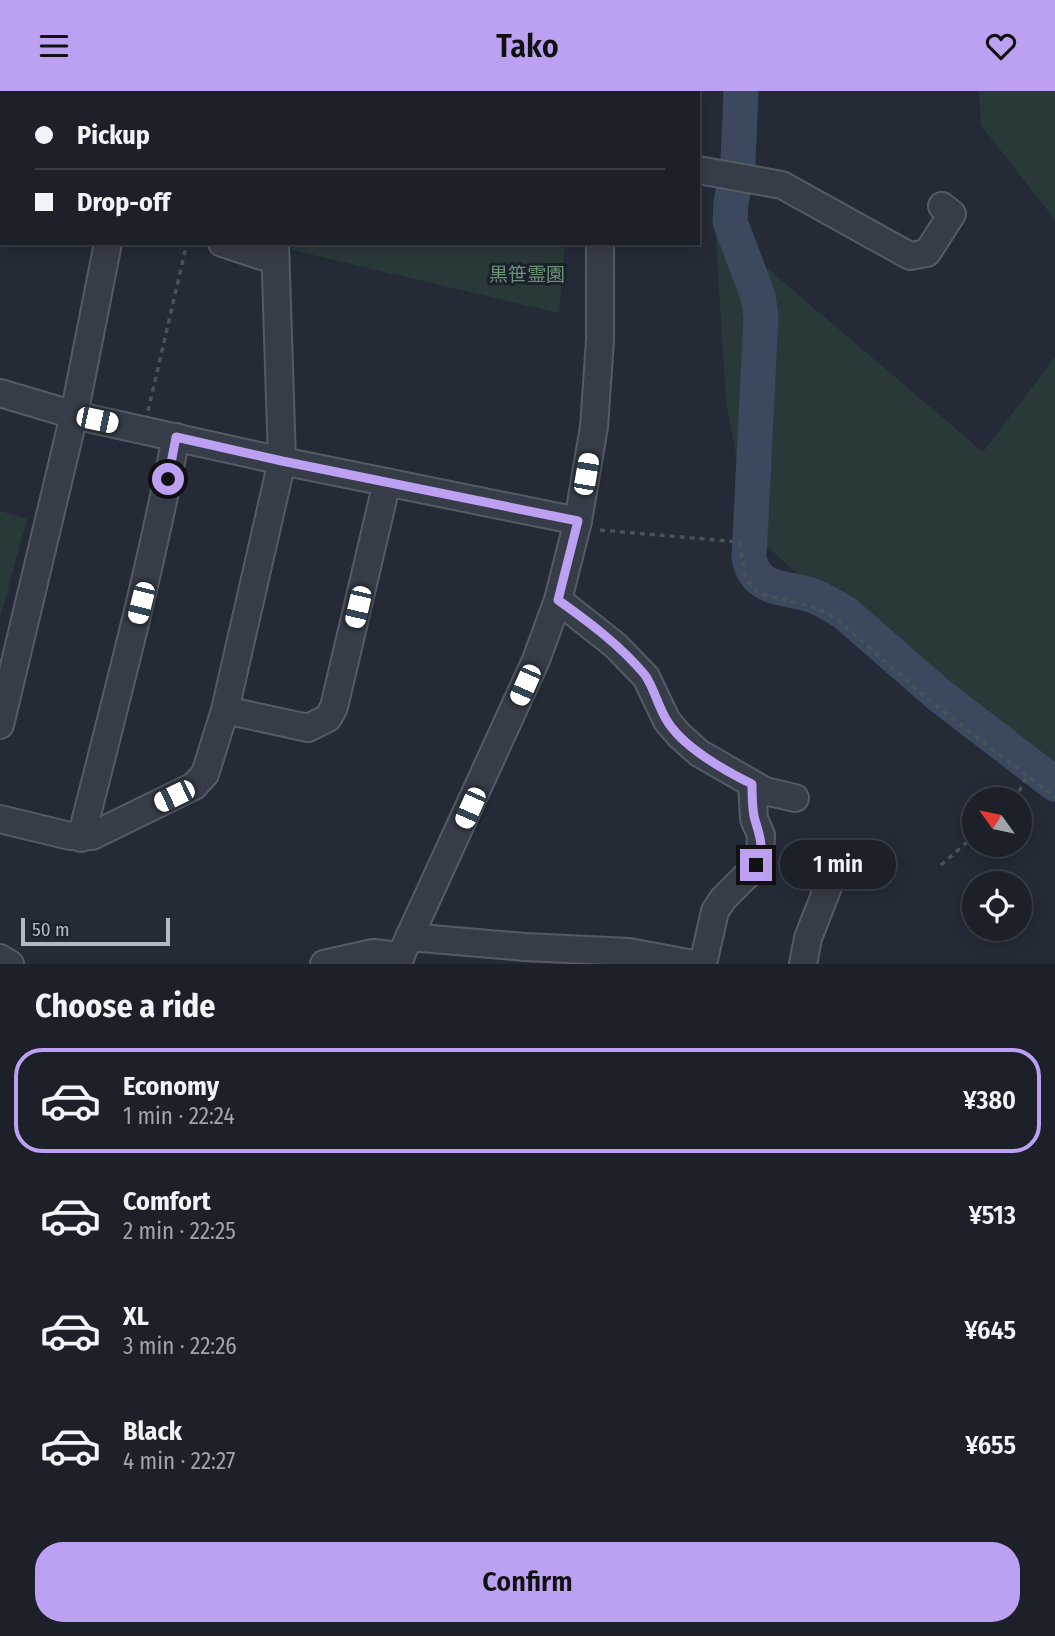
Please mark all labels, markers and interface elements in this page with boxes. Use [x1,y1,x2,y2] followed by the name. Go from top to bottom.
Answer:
[35,27,73,65] icon: menu
[496,27,559,65] text: Tako
[982,27,1020,65] icon: heart
[77,120,150,151] text: Pickup
[77,187,170,218] text: Drop-off
[489,263,565,286] park label: 黒笹霊園
[75,405,120,435] car
[573,451,600,497] car
[152,463,184,495] route start
[126,580,157,626] car
[344,584,373,630] car
[507,662,544,708] car
[151,777,198,815] car
[452,785,489,831] car
[962,787,1032,857] north arrow
[962,787,1032,941] map controls
[780,841,896,889] callout: 1 min
[740,849,772,881] route end
[813,850,863,878] text: 1 min
[962,871,1032,941] button: locate
[21,915,170,947] scale bar
[32,918,70,941] text: 50 m
[35,987,216,1025] text: Choose a ride
[39,1069,102,1132] icon: car
[123,1071,219,1102] text: Economy
[963,1085,1016,1116] text: ¥380
[123,1102,235,1130] text: 1 min · 22:24
[39,1184,102,1247] icon: car
[123,1186,211,1217] text: Comfort
[969,1200,1016,1231] text: ¥513
[123,1217,236,1245] text: 2 min · 22:25
[39,1299,102,1362] icon: car
[123,1301,149,1332] text: XL
[965,1315,1016,1346] text: ¥645
[123,1332,237,1360] text: 3 min · 22:26
[39,1414,102,1477] icon: car
[123,1416,182,1447] text: Black
[965,1430,1016,1461] text: ¥655
[123,1447,235,1475] text: 4 min · 22:27
[35,1542,1020,1622] button: Confirm

